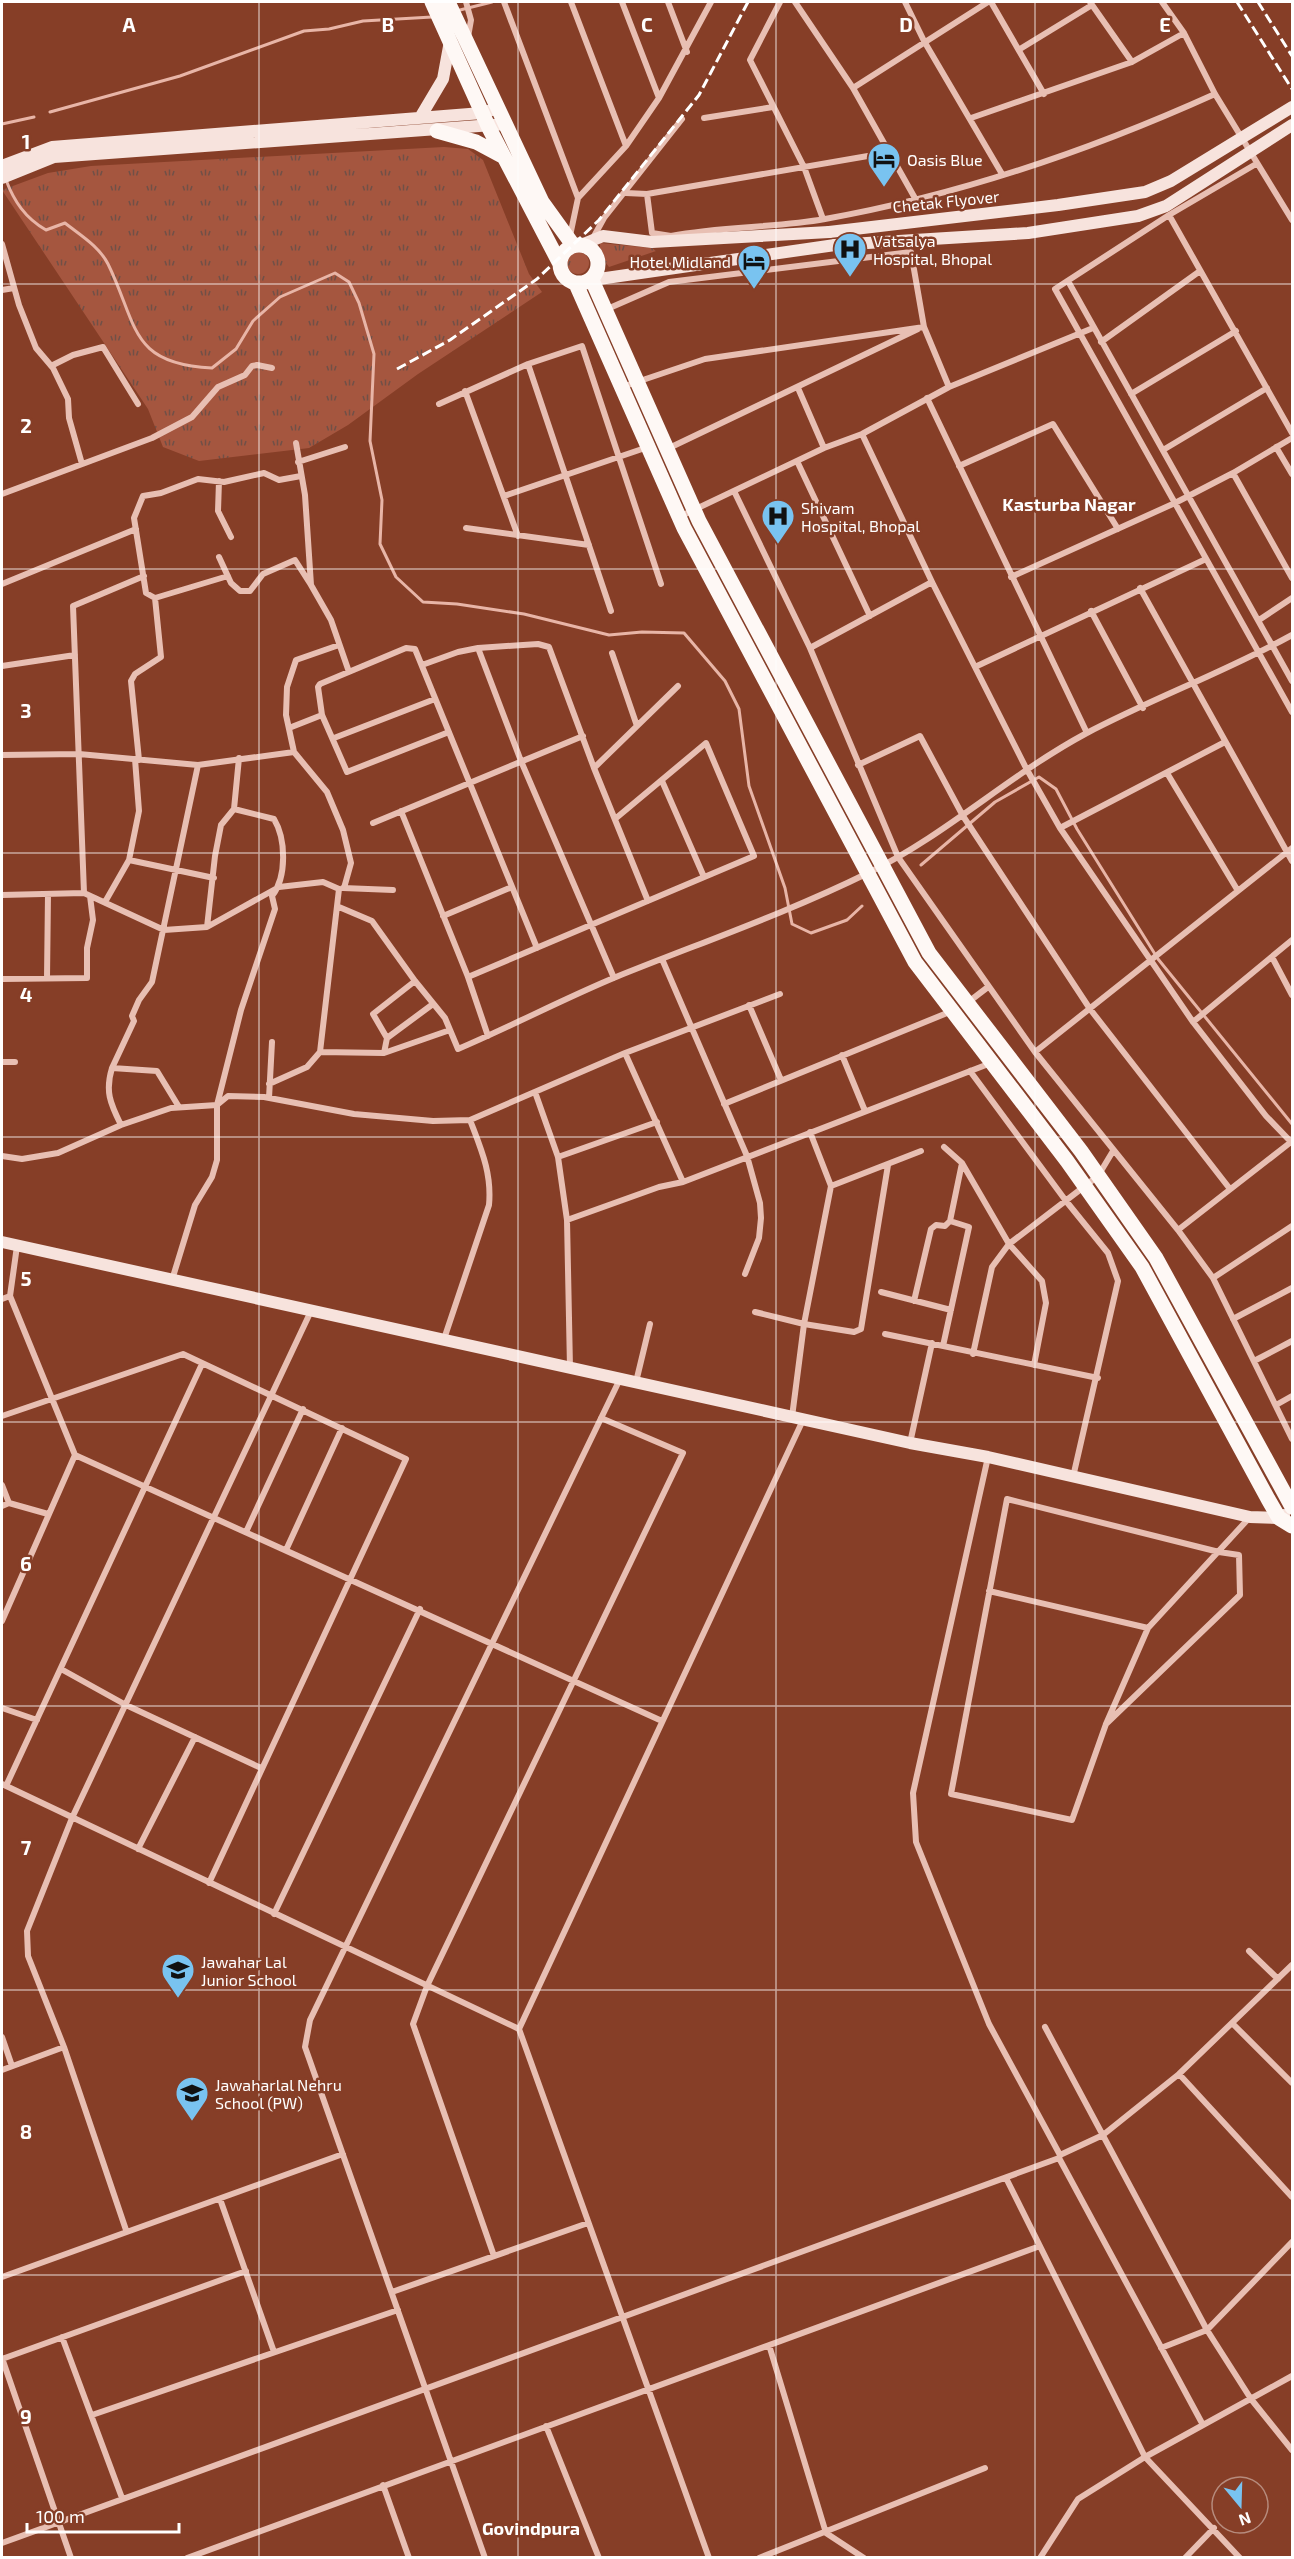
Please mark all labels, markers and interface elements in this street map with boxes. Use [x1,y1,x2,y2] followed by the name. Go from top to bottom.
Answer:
[122,12,136,36] text: A
[382,12,394,36] text: B
[641,12,653,36] text: C
[899,12,913,36] text: D
[1159,12,1171,36] text: E
[22,129,30,153] text: 1
[866,141,902,188] hotel icon: Oasis Blue
[907,150,983,169] place label: Oasis Blue
[892,186,1001,216] street label: Chetak Flyover
[832,231,868,278] hospital icon: Vatsalya Hospital, Bhopal
[873,231,992,268] place label: Vatsalya Hospital, Bhopal
[736,243,772,290] hotel icon: Hotel Midland
[629,252,731,271] place label: Hotel Midland
[20,413,32,437] text: 2
[1002,493,1136,515] district label: Kasturba Nagar
[760,498,796,545] hospital icon: Shivam Hospital, Bhopal
[801,498,920,535] place label: Shivam Hospital, Bhopal
[20,698,32,722] text: 3
[20,982,33,1006] text: 4
[20,1266,32,1290] text: 5
[20,1551,32,1575] text: 6
[21,1835,32,1859] text: 7
[160,1952,196,1999] school or university icon: Jawahar Lal Junior School
[201,1952,297,1989] place label: Jawahar Lal Junior School
[174,2075,210,2122] school or university icon: Jawaharlal Nehru School (PW)
[215,2075,342,2112] place label: Jawaharlal Nehru School (PW)
[20,2119,32,2143] text: 8
[20,2404,32,2428] text: 9
[1210,2475,1270,2535] north arrow
[27,2496,178,2534] scale bar
[36,2505,85,2527] text: 100 m
[1236,2509,1254,2531] text: N
[482,2517,580,2539] district label: Govindpura

